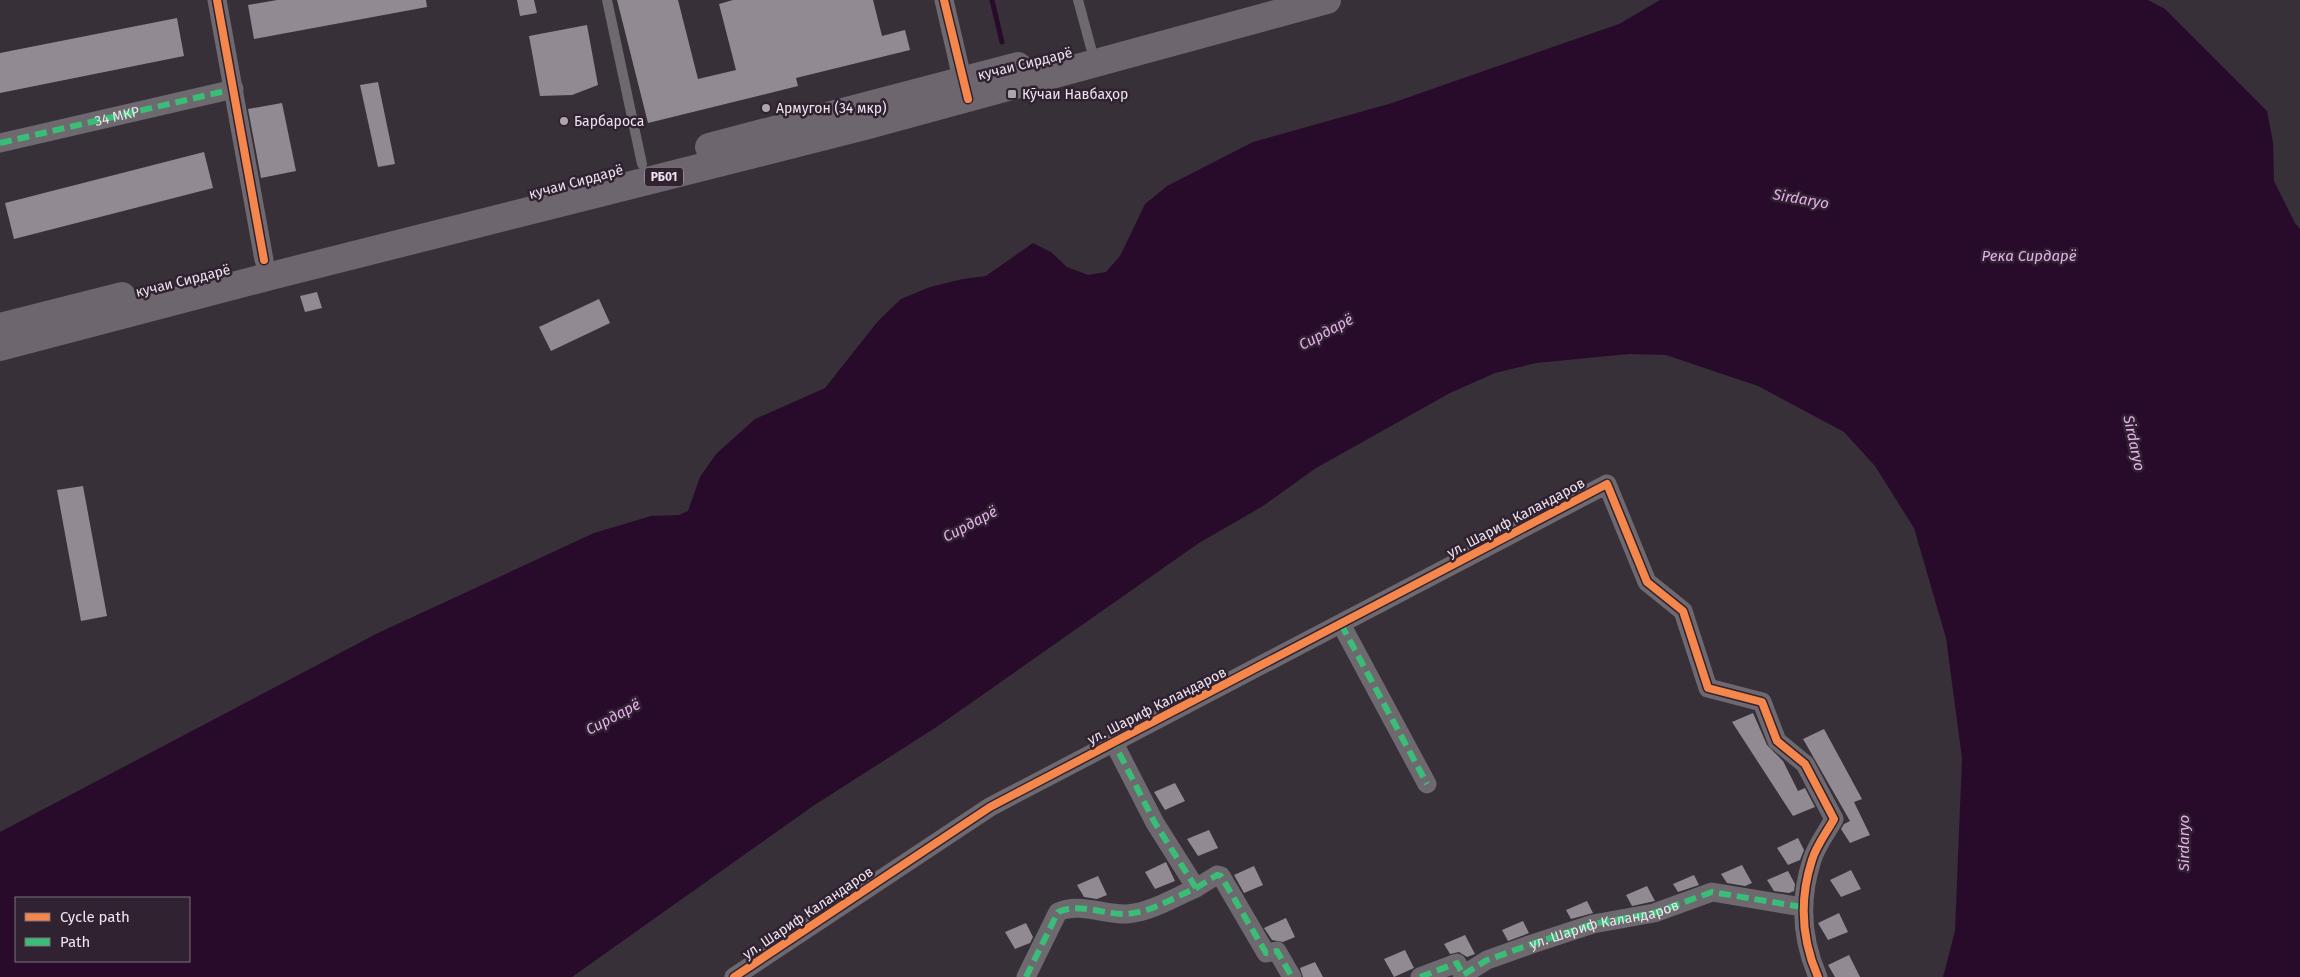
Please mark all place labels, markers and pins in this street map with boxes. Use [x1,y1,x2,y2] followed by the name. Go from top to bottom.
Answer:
[1022,86,1128,103] place label: Кӯчаи Навбаҳор
[1006,88,1018,100] marker: Кӯчаи Навбаҳор
[776,100,887,117] place label: Армугон (34 мкр)
[760,102,772,114] marker: Армугон (34 мкр)
[574,113,644,130] place label: Барбароса
[558,115,570,127] marker: Барбароса

